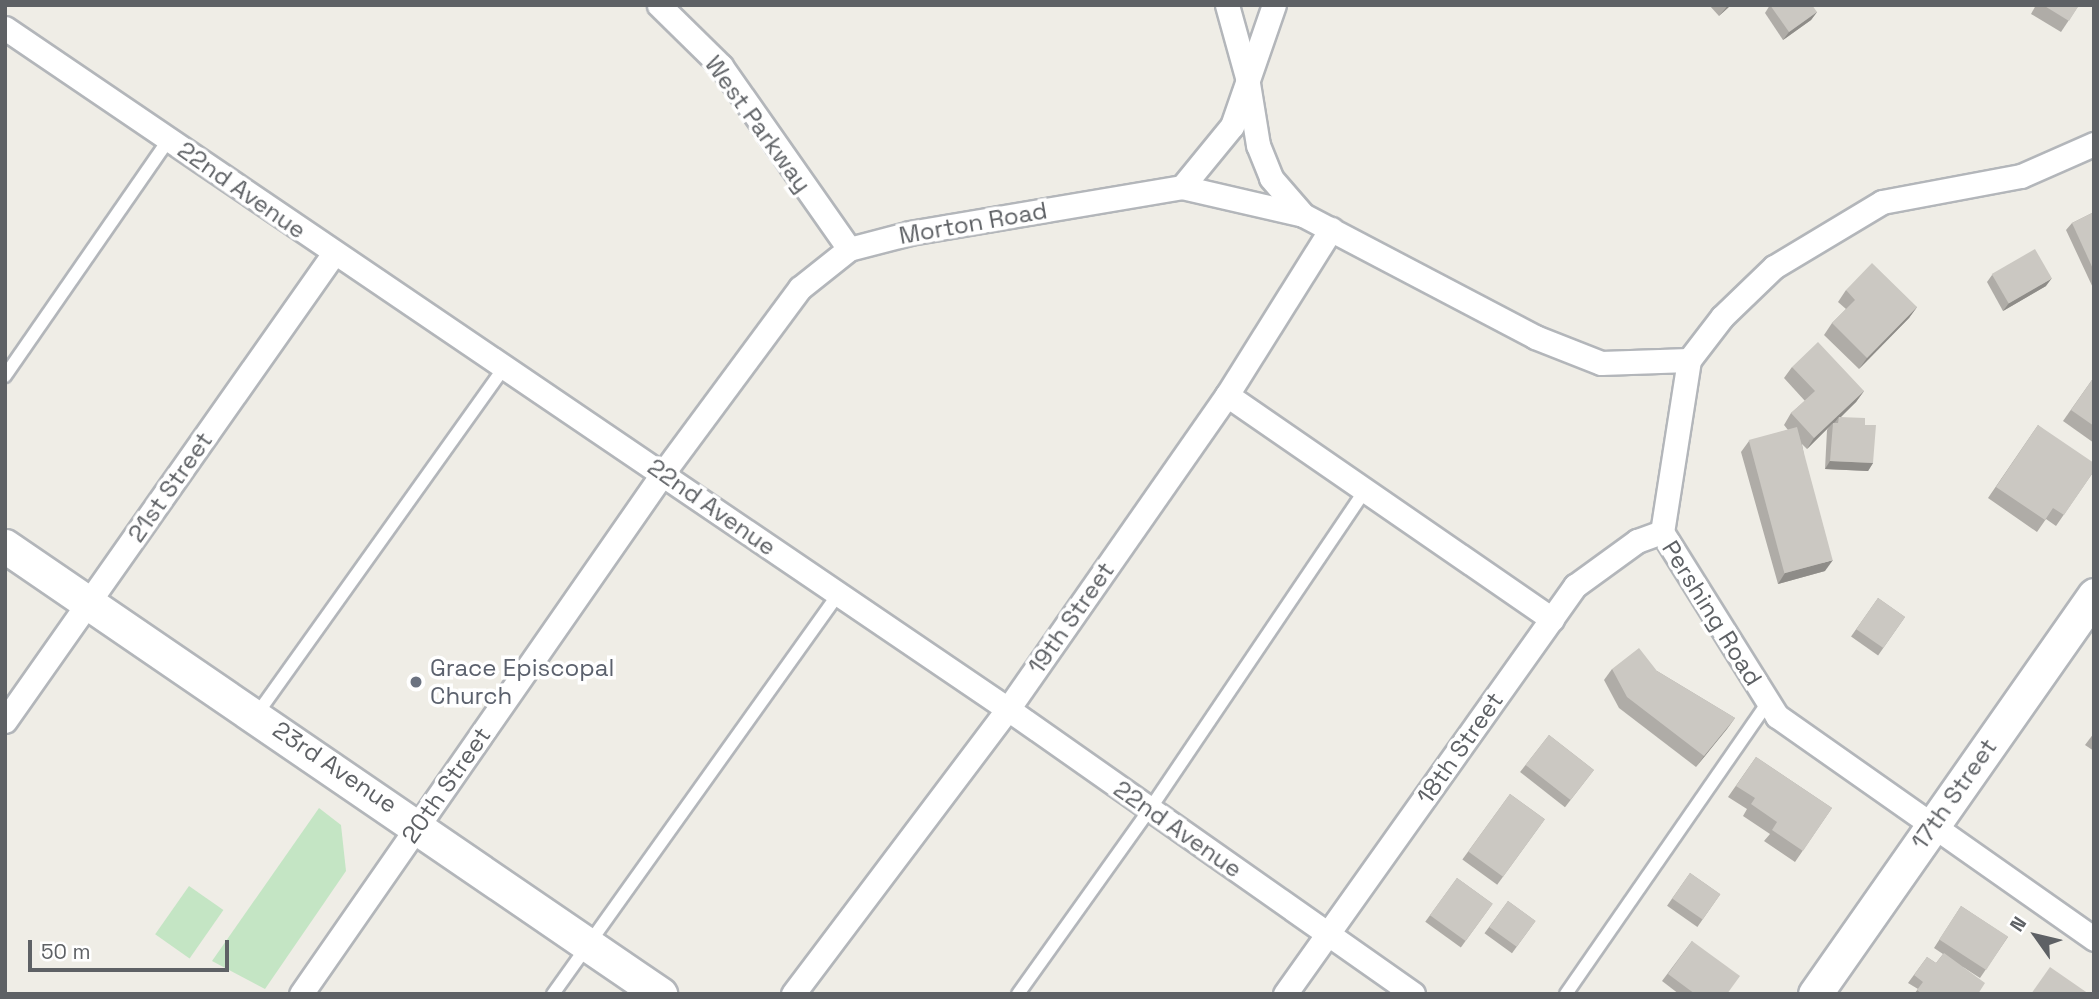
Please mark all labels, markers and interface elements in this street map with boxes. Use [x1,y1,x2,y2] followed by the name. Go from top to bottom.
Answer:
[699,50,817,198] street label: West Parkway
[172,135,312,245] street label: 22nd Avenue
[897,196,1049,250] street label: Morton Road
[122,427,218,547] street label: 21st Street
[642,452,782,562] street label: 22nd Avenue
[1656,535,1768,691] street label: Pershing Road
[1022,556,1120,680] street label: 19th Street
[430,654,614,710] place label: Grace Episcopal Church
[408,674,424,690] marker: Grace Episcopal Church
[1411,686,1509,810] street label: 18th Street
[267,715,403,819] street label: 23rd Avenue
[395,721,497,849] street label: 20th Street
[1905,733,2003,855] street label: 17th Street
[1108,774,1248,884] street label: 22nd Avenue
[2001,901,2071,971] north arrow
[2004,912,2032,936] text: N
[32,926,233,970] scale bar
[41,938,91,965] text: 50 m

